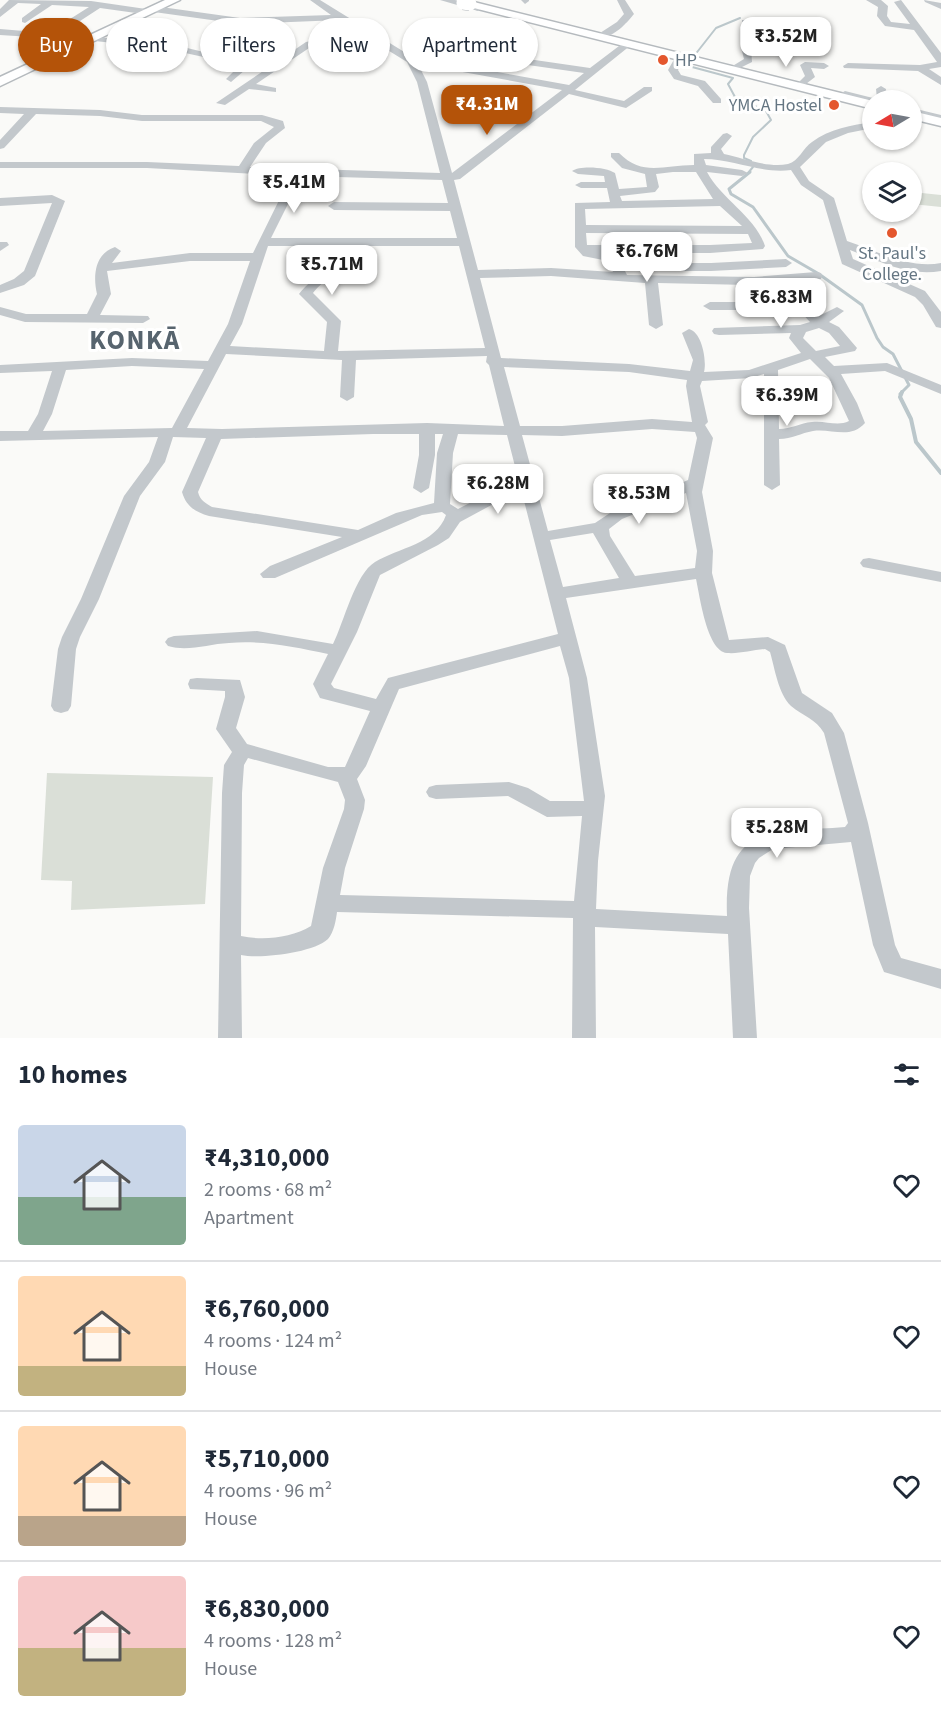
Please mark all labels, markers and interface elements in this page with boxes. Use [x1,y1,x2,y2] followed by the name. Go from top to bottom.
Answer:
[737,17,835,68] pin: ₹3.52M
[18,18,94,72] chip: Buy
[106,18,188,72] chip: Rent
[200,18,296,72] chip: Filters
[308,18,390,72] chip: New
[402,18,538,72] chip: Apartment
[754,22,818,50] text: ₹3.52M
[675,48,697,73] place label: HP
[656,53,670,67] marker: HP
[438,85,536,136] pin: ₹4.31M
[455,90,519,118] text: ₹4.31M
[862,90,922,150] north arrow
[862,90,922,222] map controls
[728,93,822,118] place label: YMCA Hostel
[827,98,841,112] marker: YMCA Hostel
[862,162,922,222] button: layers
[245,163,343,214] pin: ₹5.41M
[262,168,326,196] text: ₹5.41M
[885,226,899,240] marker: St. Paul's College.
[598,232,696,283] pin: ₹6.76M
[615,237,679,265] text: ₹6.76M
[858,241,926,287] place label: St. Paul's College.
[283,245,381,296] pin: ₹5.71M
[300,250,364,278] text: ₹5.71M
[732,278,830,329] pin: ₹6.83M
[749,283,813,311] text: ₹6.83M
[89,321,181,360] district label: KONKĀ
[738,376,836,427] pin: ₹6.39M
[755,381,819,409] text: ₹6.39M
[449,464,547,515] pin: ₹6.28M
[466,469,530,497] text: ₹6.28M
[590,474,688,525] pin: ₹8.53M
[607,479,671,507] text: ₹8.53M
[728,808,826,859] pin: ₹5.28M
[745,813,809,841] text: ₹5.28M
[18,1056,127,1093] text: 10 homes
[890,1058,923,1091] icon: filters
[204,1139,329,1176] text: ₹4,310,000
[66,1149,138,1221] icon: home
[890,1169,923,1202] icon: heart
[204,1176,332,1204] text: 2 rooms · 68 m²
[204,1204,294,1232] text: Apartment
[204,1290,329,1327] text: ₹6,760,000
[66,1300,138,1372] icon: home
[890,1320,923,1353] icon: heart
[204,1327,342,1355] text: 4 rooms · 124 m²
[204,1355,257,1383] text: House
[204,1440,329,1477] text: ₹5,710,000
[66,1450,138,1522] icon: home
[890,1470,923,1503] icon: heart
[204,1477,332,1505] text: 4 rooms · 96 m²
[204,1505,257,1533] text: House
[204,1590,329,1627] text: ₹6,830,000
[66,1600,138,1672] icon: home
[890,1620,923,1653] icon: heart
[204,1627,342,1655] text: 4 rooms · 128 m²
[204,1655,257,1683] text: House

